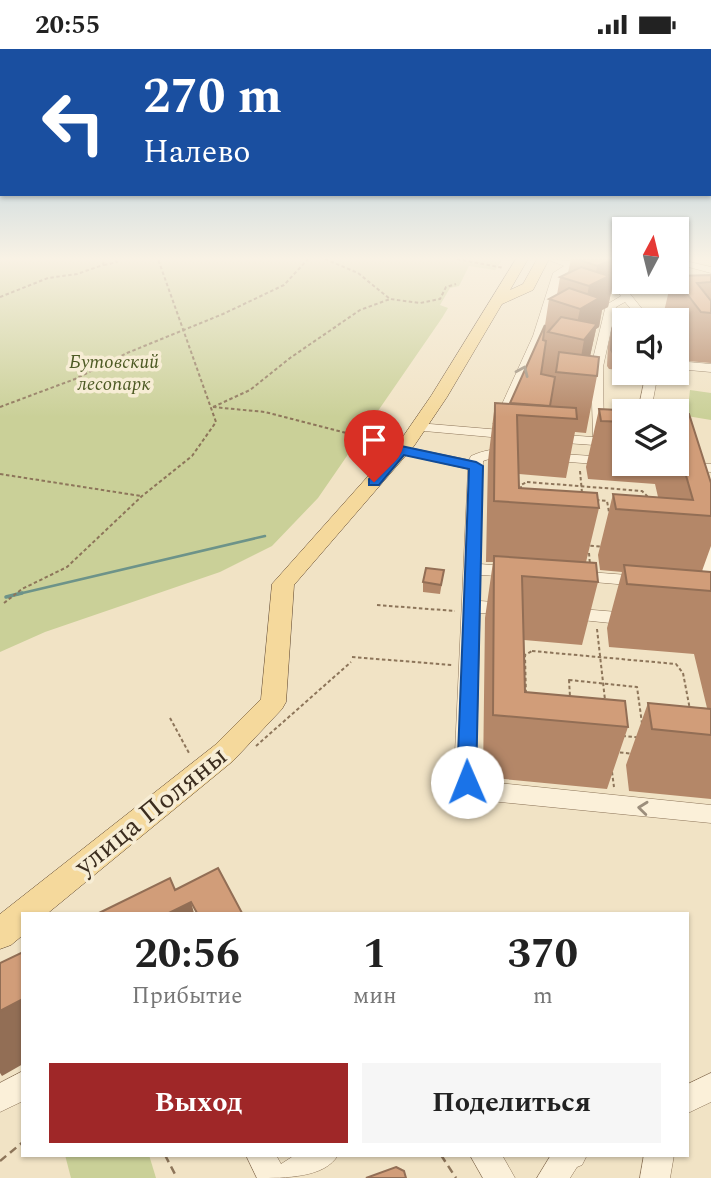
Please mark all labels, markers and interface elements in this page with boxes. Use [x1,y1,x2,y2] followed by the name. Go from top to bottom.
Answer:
[35,5,100,45] text: 20:55
[143,60,282,135] text: 270 m
[28,77,119,168] icon: left
[143,128,251,177] text: Налево
[612,217,690,294] north arrow
[612,217,689,476] map controls
[612,308,689,385] button: sound
[69,348,159,399] park label: Бутовский лесопарк
[515,366,529,378] one-way arrow
[612,399,689,476] button: layers
[344,410,404,482] pin
[355,421,393,459] icon: arrive
[64,736,237,887] street label: улица Поляны
[430,745,504,819] position arrow
[637,800,649,815] one-way arrow
[134,923,240,986] text: 20:56
[363,923,387,986] text: 1
[508,923,578,986] text: 370
[132,979,242,1014] text: Прибытие
[353,979,397,1014] text: мин
[533,979,553,1014] text: m
[49,1063,348,1143] button: Выход
[362,1063,661,1143] button: Поделиться

